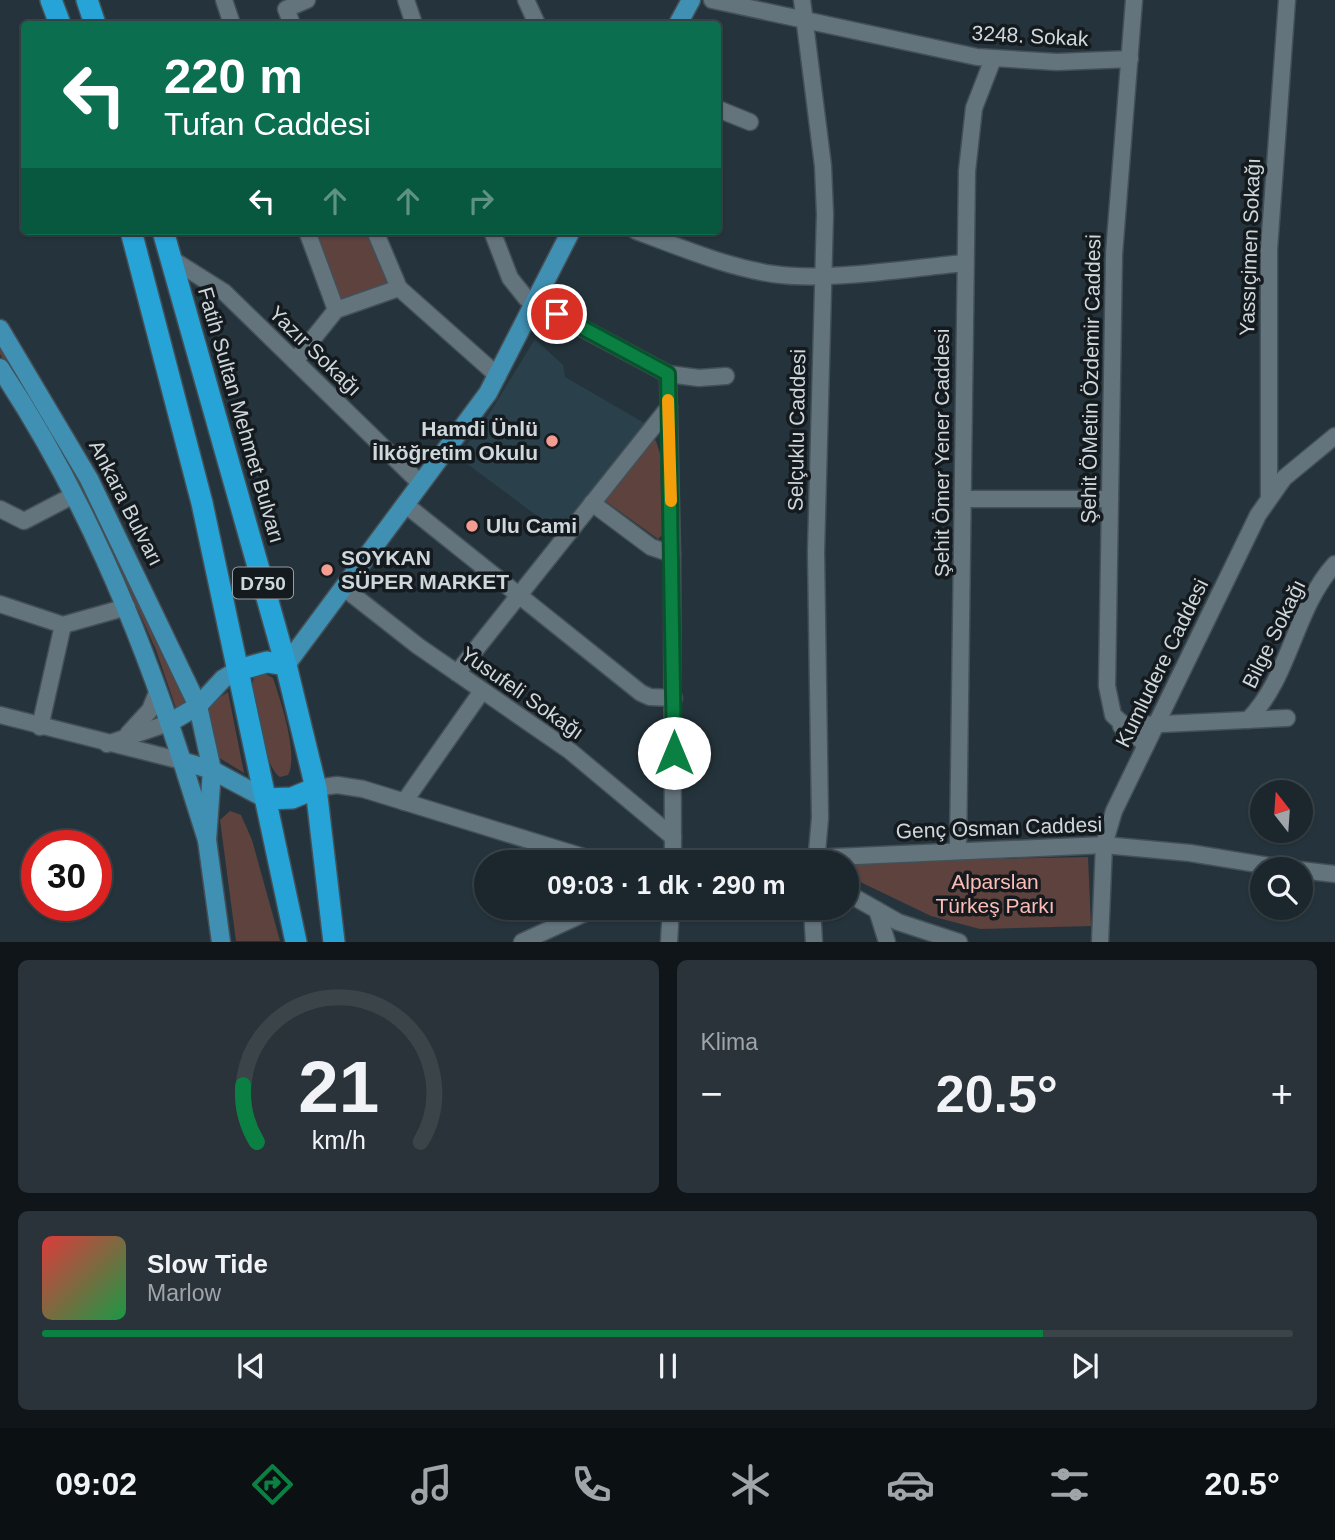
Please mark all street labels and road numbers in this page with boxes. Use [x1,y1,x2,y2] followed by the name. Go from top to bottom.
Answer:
[971,21,1089,50] street label: 3248. Sokak
[1235,158,1264,336] street label: Yassıçimen Sokağı
[1076,234,1105,524] street label: Şehit ÖMetin Özdemir Caddesi
[194,284,289,545] street label: Fatih Sultan Mehmet Bulvarı
[265,301,366,400] street label: Yazır Sokağı
[930,329,953,577] street label: Şehit Ömer Yener Caddesi
[784,349,809,511] street label: Selçuklu Caddesi
[85,436,168,569] street label: Ankara Bulvarı
[233,568,293,598] road number: D750
[1111,575,1212,751] street label: Kumludere Caddesi
[1237,576,1310,692] street label: Bilge Sokağı
[456,642,588,744] street label: Yusufeli Sokağı
[895,812,1103,843] street label: Genç Osman Caddesi

